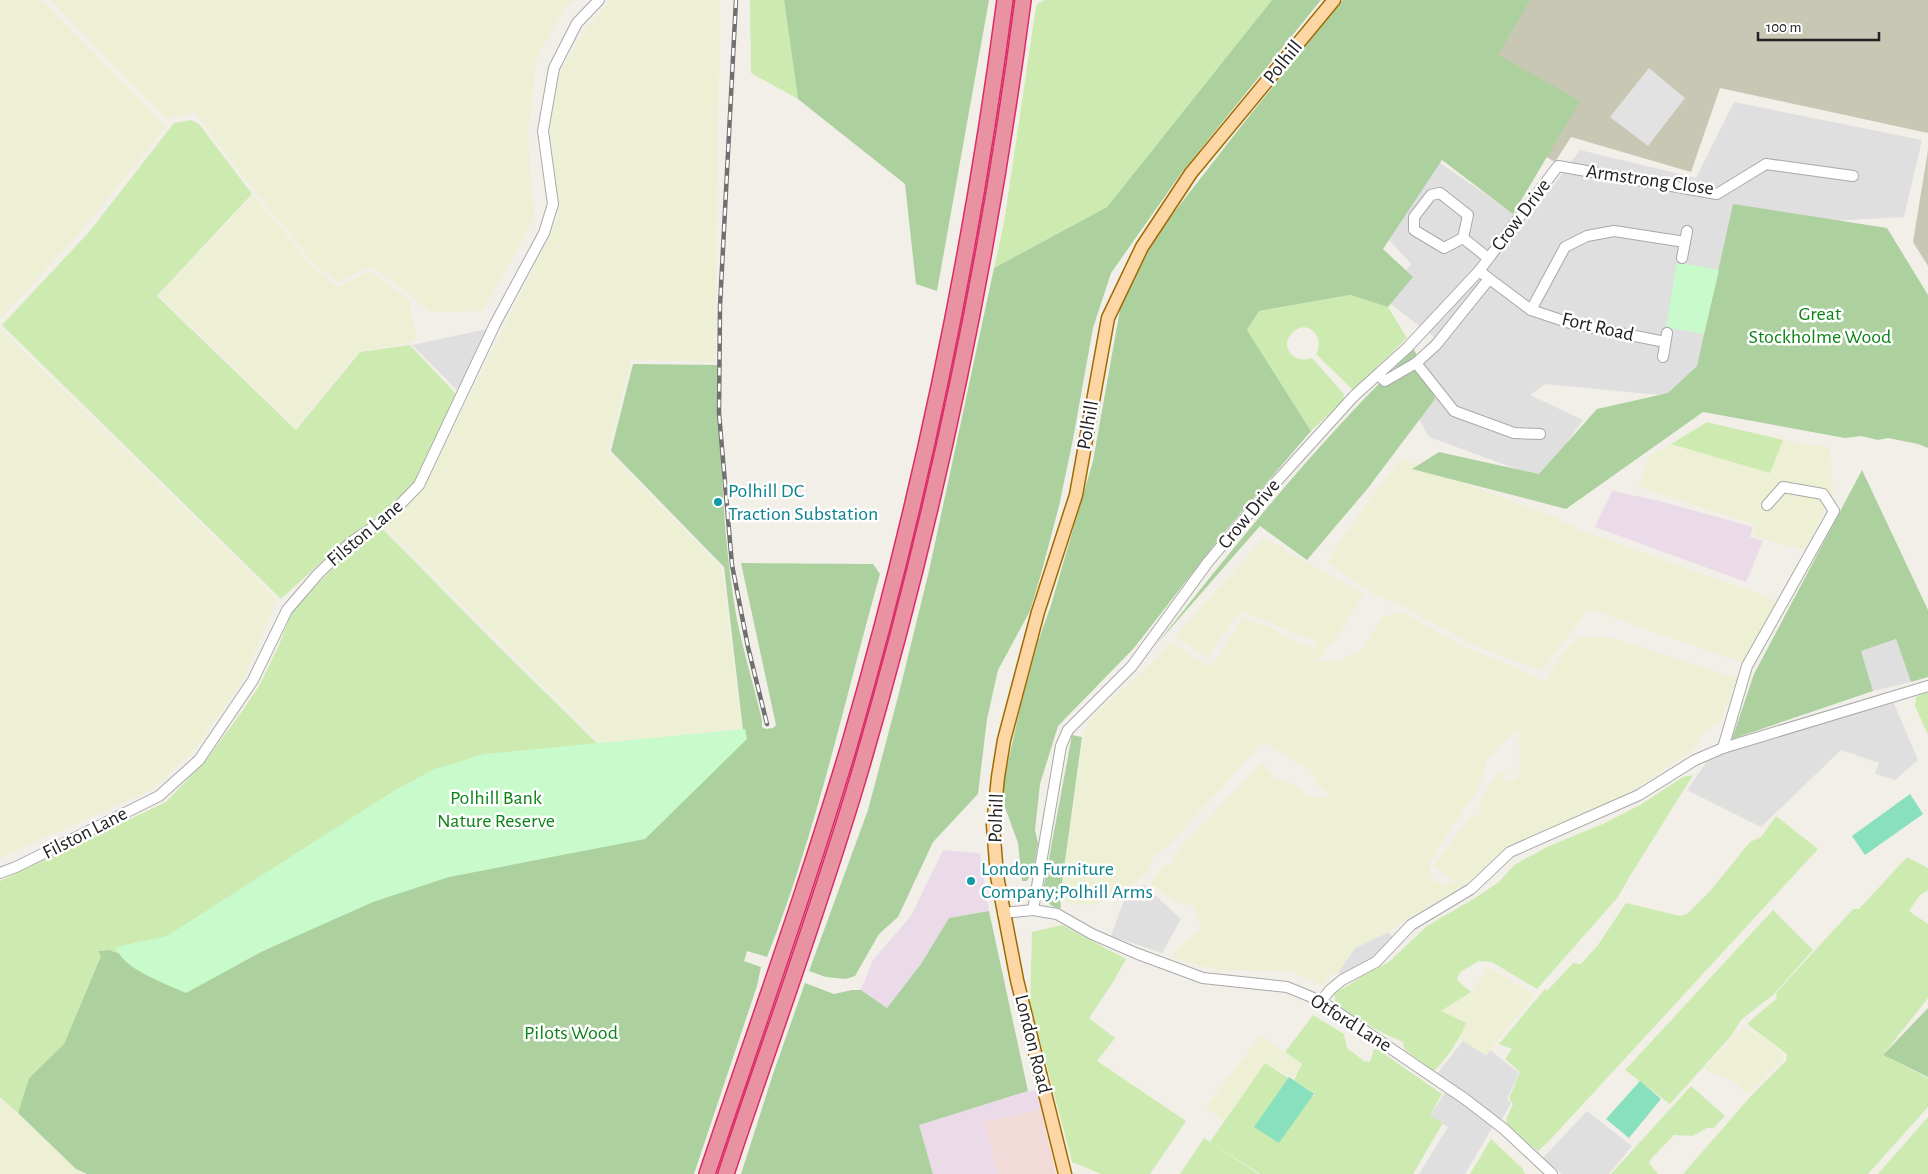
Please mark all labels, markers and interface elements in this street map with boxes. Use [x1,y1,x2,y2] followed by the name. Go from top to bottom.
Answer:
[1758,10,1879,42] scale bar
[1766,20,1801,35] text: 100 m
[1260,36,1306,88] street label: Polhill
[1585,161,1715,199] street label: Armstrong Close
[1488,175,1554,255] street label: Crow Drive
[1749,304,1891,347] park label: Great Stockholme Wood
[1560,309,1636,345] street label: Fort Road
[1074,399,1102,451] street label: Polhill
[1214,475,1284,553] street label: Crow Drive
[728,481,878,524] place label: Polhill DC Traction Substation
[323,496,407,570] street label: Filston Lane
[712,496,724,508] marker: Polhill DC Traction Substation
[437,788,555,831] park label: Polhill Bank Nature Reserve
[985,793,1007,843] street label: Polhill
[39,803,131,863] street label: Filston Lane
[981,859,1153,902] place label: London Furniture Company;Polhill Arms
[965,875,977,887] marker: London Furniture Company;Polhill Arms
[1307,990,1395,1056] street label: Otford Lane
[1011,992,1055,1096] street label: London Road
[524,1023,618,1043] park label: Pilots Wood

